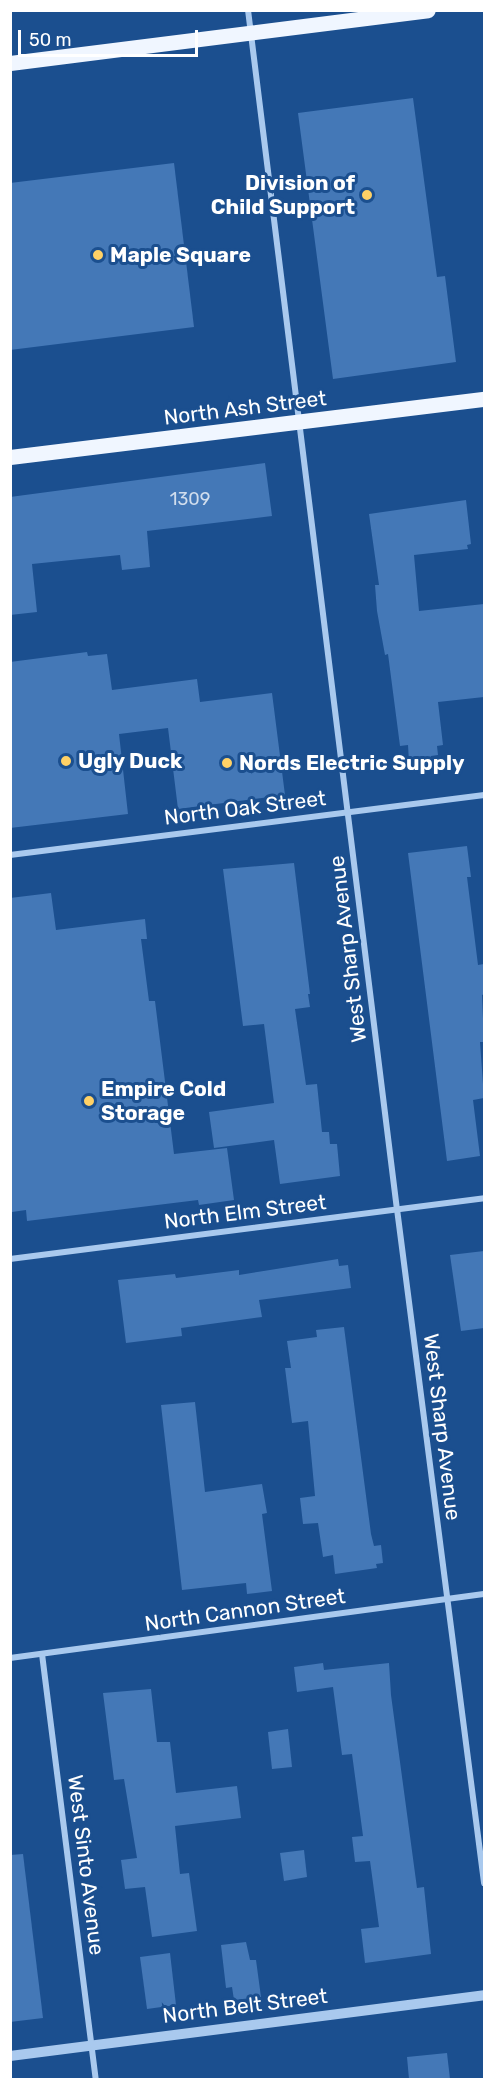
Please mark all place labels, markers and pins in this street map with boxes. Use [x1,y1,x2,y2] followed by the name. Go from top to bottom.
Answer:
[211,170,355,220] place label: Division of Child Support
[360,188,374,202] marker: Division of Child Support
[110,242,251,268] place label: Maple Square
[91,248,105,262] marker: Maple Square
[78,748,183,774] place label: Ugly Duck
[239,750,465,776] place label: Nords Electric Supply
[59,754,73,768] marker: Ugly Duck
[220,756,234,770] marker: Nords Electric Supply
[101,1076,226,1126] place label: Empire Cold Storage
[82,1094,96,1108] marker: Empire Cold Storage

